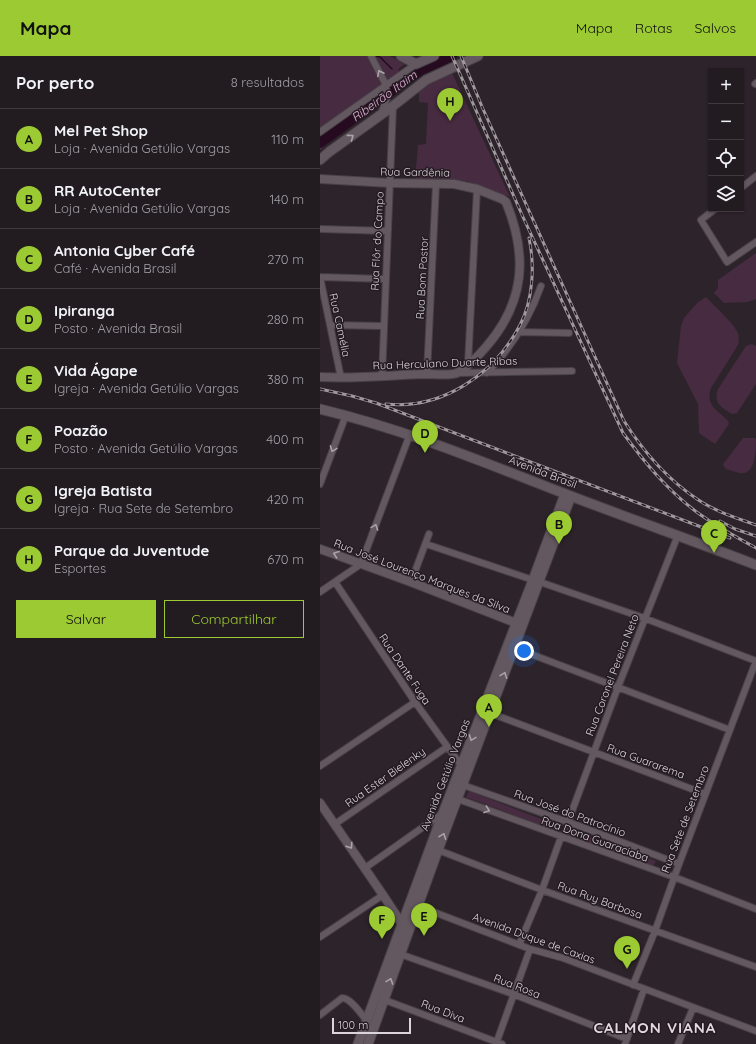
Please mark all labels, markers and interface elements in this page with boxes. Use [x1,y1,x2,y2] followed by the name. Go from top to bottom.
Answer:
[20,16,71,40] text: Mapa
[576,19,613,37] text: Mapa
[635,19,672,37] text: Rotas
[694,19,736,37] text: Salvos
[348,67,421,125] water label: Ribeirão Itaim
[708,68,744,212] map controls
[708,68,744,104] button: +
[377,70,385,77] one-way arrow
[16,72,94,93] text: Por perto
[231,74,304,90] text: 8 resultados
[437,88,463,121] pin: H
[708,104,744,140] button: −
[54,121,148,140] text: Mel Pet Shop
[25,131,33,147] text: A
[271,131,304,147] text: 110 m
[346,135,353,142] one-way arrow
[54,140,230,156] text: Loja · Avenida Getúlio Vargas
[708,140,744,176] button: locate
[380,164,450,180] street label: Rua Gardênia
[708,176,744,212] button: layers
[54,181,161,200] text: RR AutoCenter
[25,191,33,207] text: B
[269,191,304,207] text: 140 m
[367,191,387,291] street label: Rua Flôr do Campo
[54,200,230,216] text: Loja · Avenida Getúlio Vargas
[413,235,431,320] street label: Rua Bom Pastor
[54,241,195,260] text: Antonia Cyber Café
[25,251,33,267] text: C
[267,251,304,267] text: 270 m
[54,260,176,276] text: Café · Avenida Brasil
[326,292,354,358] street label: Rua Camélia
[54,301,115,320] text: Ipiranga
[24,311,34,327] text: D
[267,311,304,327] text: 280 m
[54,320,182,336] text: Posto · Avenida Brasil
[372,353,518,373] street label: Rua Herculano Duarte Ribas
[54,361,138,380] text: Vida Ágape
[25,371,33,387] text: E
[267,371,304,387] text: 380 m
[54,380,239,396] text: Igreja · Avenida Getúlio Vargas
[412,420,438,453] pin: D
[54,421,108,440] text: Poazão
[25,431,33,447] text: F
[266,431,304,447] text: 400 m
[54,440,238,456] text: Posto · Avenida Getúlio Vargas
[330,446,338,453] one-way arrow
[507,453,579,491] street label: Avenida Brasil
[54,481,152,500] text: Igreja Batista
[24,491,34,507] text: G
[267,491,304,507] text: 420 m
[54,500,233,516] text: Igreja · Rua Sete de Setembro
[546,511,572,544] pin: B
[701,520,727,553] pin: C
[370,524,378,531] one-way arrow
[332,536,512,616] street label: Rua José Lourenço Marques da Silva
[54,541,209,560] text: Parque da Juventude
[24,551,34,567] text: H
[267,551,304,567] text: 670 m
[332,551,339,559] one-way arrow
[54,560,106,576] text: Esportes
[16,600,156,638] button: Salvar
[164,600,304,638] button: Compartilhar
[582,612,642,738] street label: Rua Coronel Pereira Neto
[376,631,434,707] street label: Rua Dante Fuga
[514,641,534,661] your location
[500,672,508,679] one-way arrow
[476,694,502,727] pin: A
[417,717,473,833] street label: Avenida Getúlio Vargas
[468,734,476,741] one-way arrow
[605,740,687,782] street label: Rua Guararema
[342,744,428,810] street label: Rua Ester Bielenky
[658,763,712,875] street label: Rua Sete de Setembro
[512,786,628,840] street label: Rua José do Patrocínio
[483,805,490,813] one-way arrow
[539,813,651,865] street label: Rua Dona Guaraciaba
[439,833,447,840] one-way arrow
[345,842,353,849] one-way arrow
[556,878,644,922] street label: Rua Ruy Barbosa
[411,903,437,936] pin: E
[369,906,395,939] pin: F
[471,909,597,967] street label: Avenida Duque de Caxias
[614,936,640,969] pin: G
[492,971,542,1001] street label: Rua Rosa
[386,978,394,985] one-way arrow
[419,996,467,1026] street label: Rua Diva
[332,1016,411,1035] scale bar
[338,1018,368,1032] text: 100 m
[594,1018,716,1037] district label: CALMON VIANA

